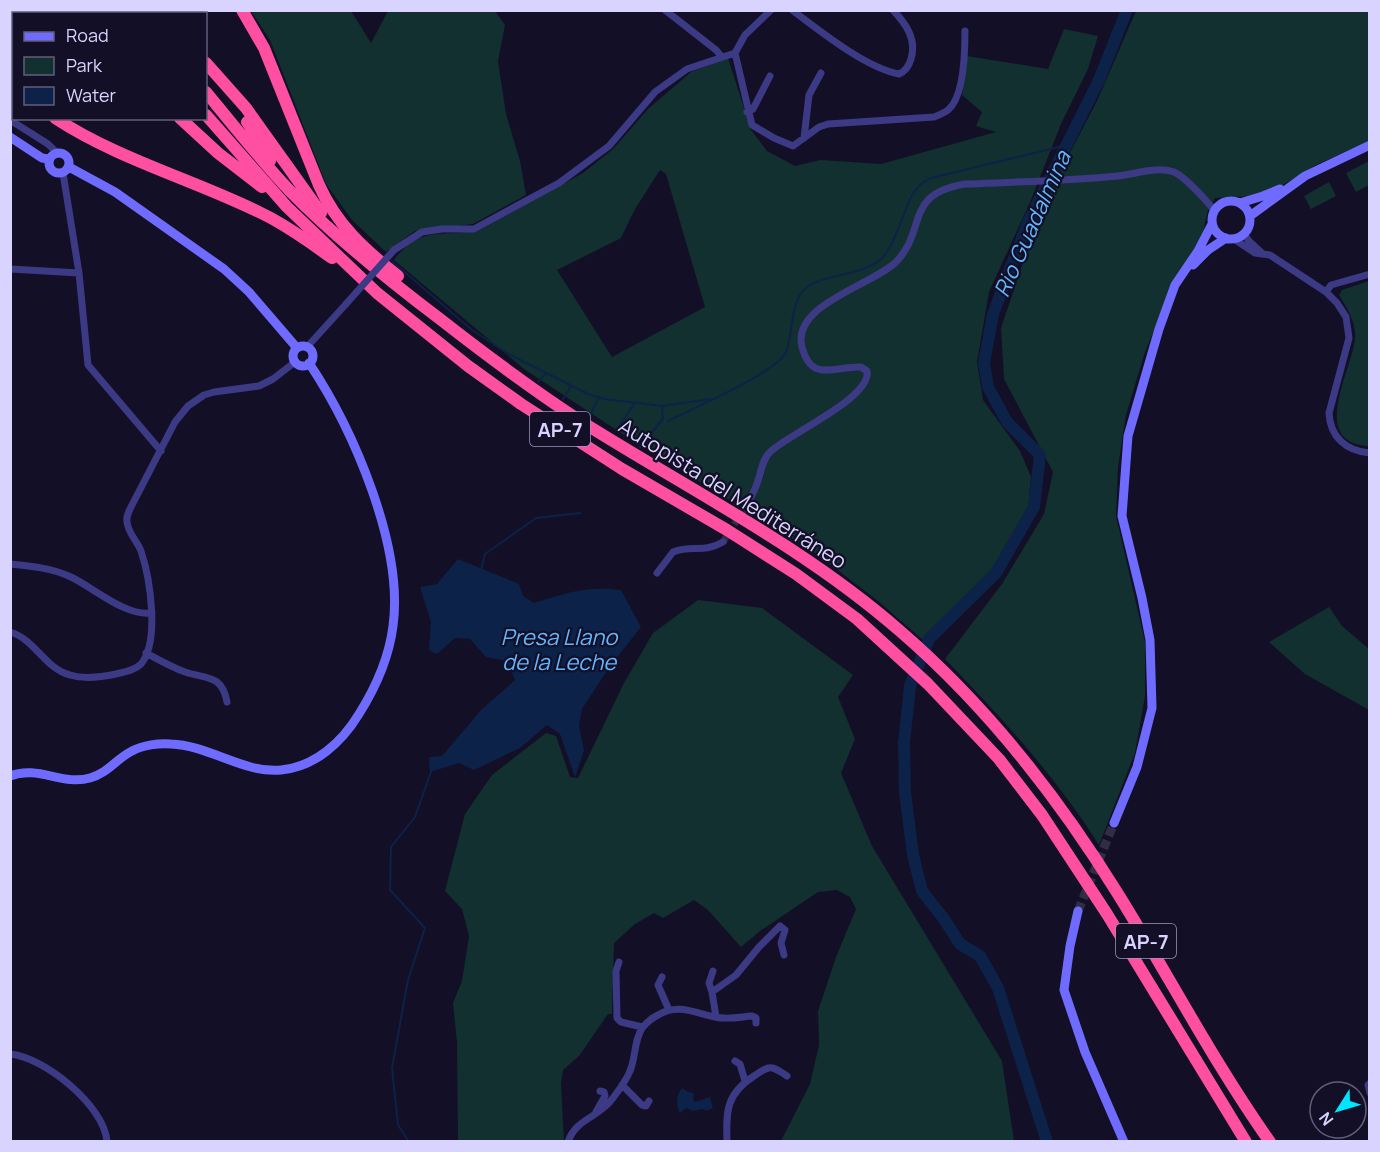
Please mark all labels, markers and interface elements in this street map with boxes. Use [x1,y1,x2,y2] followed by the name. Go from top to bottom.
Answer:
[12,12,207,120] legend
[66,23,109,47] text: Road
[66,53,103,77] text: Park
[66,83,116,107] text: Water
[986,145,1078,302] water label: Rio Guadalmina
[614,411,852,575] street label: Autopista del Mediterráneo
[530,412,590,446] road number: AP-7
[501,622,619,677] water label: Presa Llano de la Leche
[1116,924,1176,958] road number: AP-7
[1308,1080,1368,1140] north arrow
[1314,1108,1338,1130] text: N

